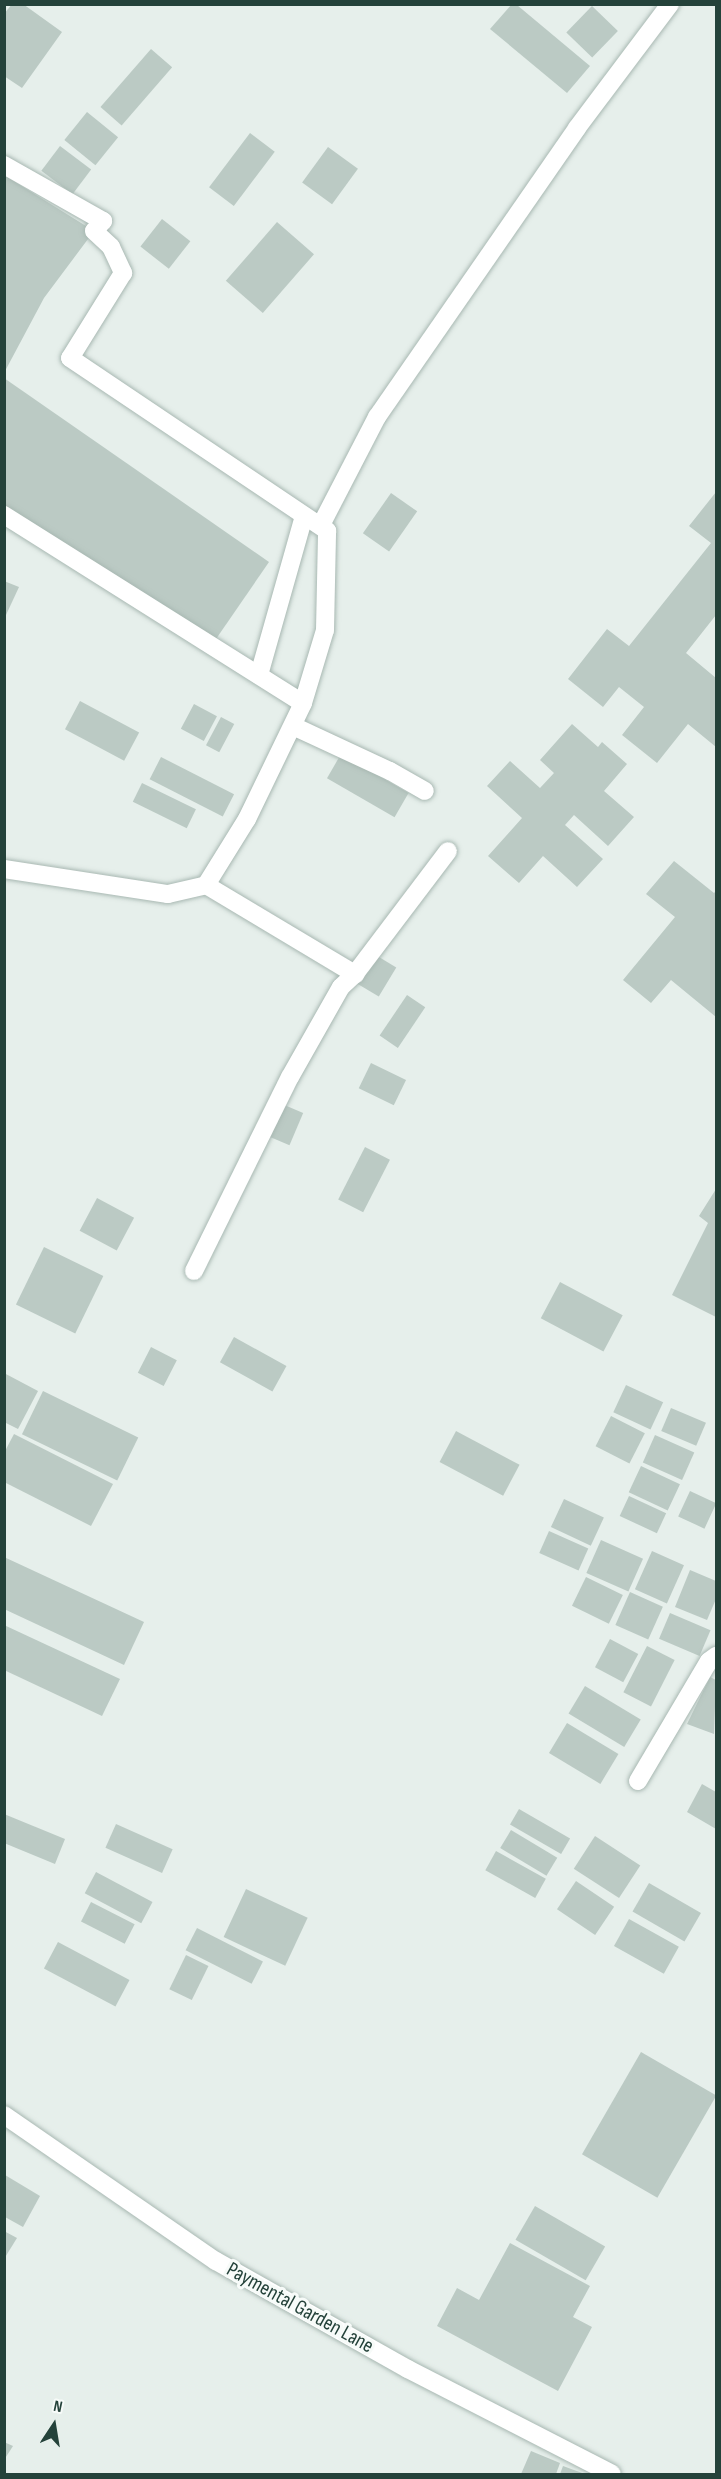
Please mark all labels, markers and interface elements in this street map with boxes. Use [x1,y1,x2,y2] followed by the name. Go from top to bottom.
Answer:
[222,2257,378,2359] street label: Paymental Garden Lane
[24,2395,84,2455] north arrow
[52,2397,64,2417] text: N

